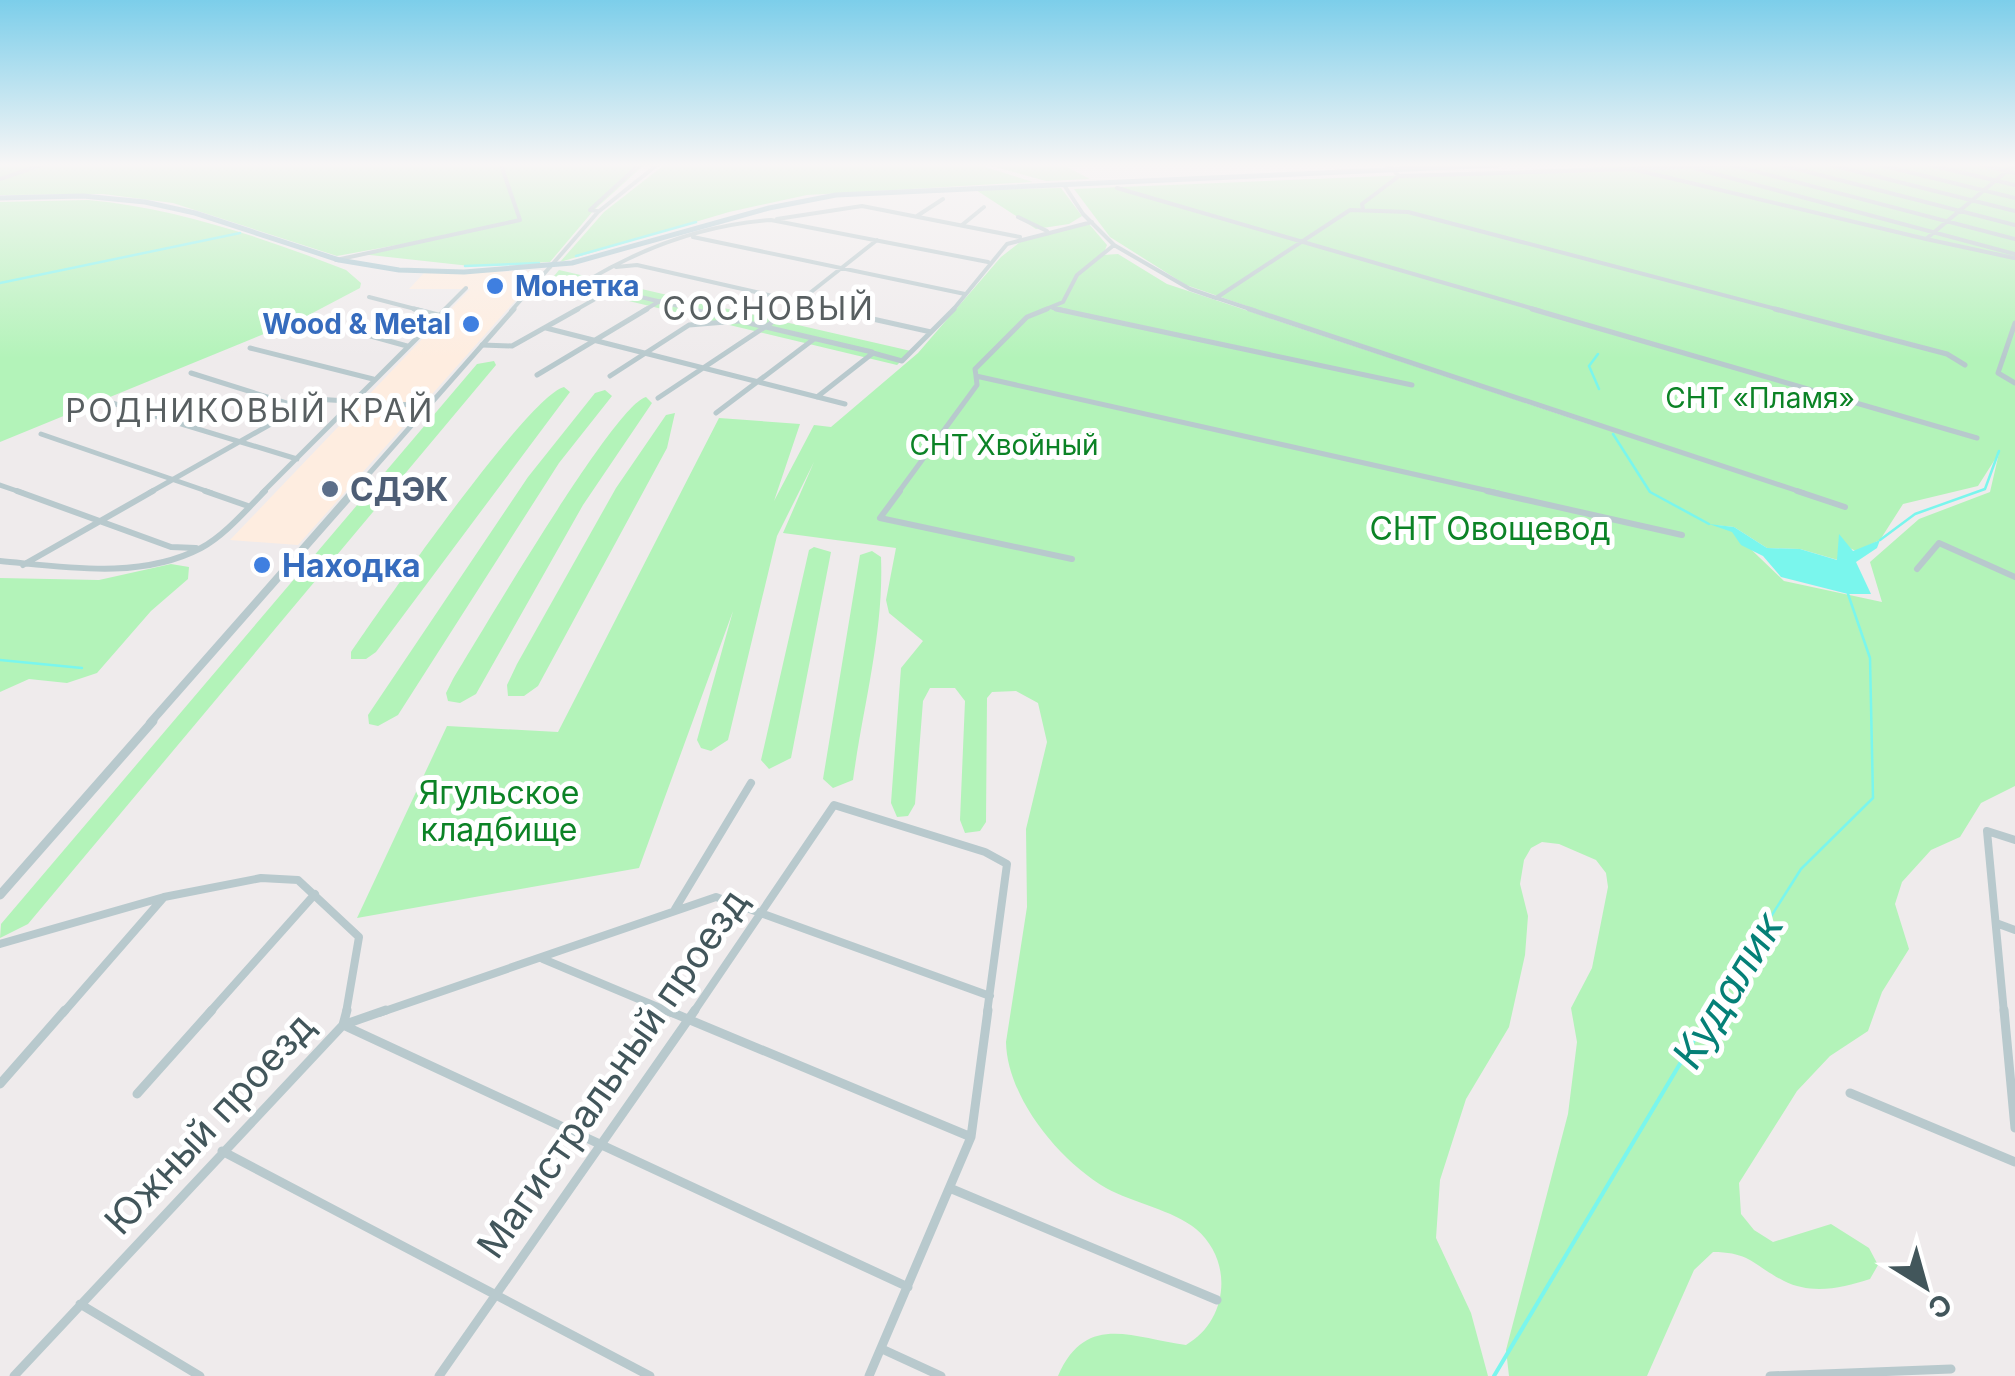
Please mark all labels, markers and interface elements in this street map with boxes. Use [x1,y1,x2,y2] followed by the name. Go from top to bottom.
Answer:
[515,269,639,303] place label: Монетка
[484,275,506,297] marker: Монетка
[663,289,875,328] district label: СОСНОВЫЙ
[262,307,451,341] place label: Wood & Metal
[460,313,482,335] marker: Wood & Metal
[1665,381,1855,415] park label: СНТ «Пламя»
[65,391,435,430] district label: РОДНИКОВЫЙ КРАЙ
[909,428,1099,462] park label: СНТ Хвойный
[350,470,448,509] place label: СДЭК
[319,478,341,500] marker: СДЭК
[1369,509,1611,548] park label: СНТ Овощевод
[282,546,421,585] place label: Находка
[251,554,273,576] marker: Находка
[419,773,579,849] park label: Ягульское кладбище
[467,880,757,1266] street label: Магистральный проезд
[1661,902,1794,1077] water label: Кудалик
[95,1003,323,1243] street label: Южный проезд
[1875,1236,1975,1336] north arrow
[1922,1286,1959,1326] text: С

